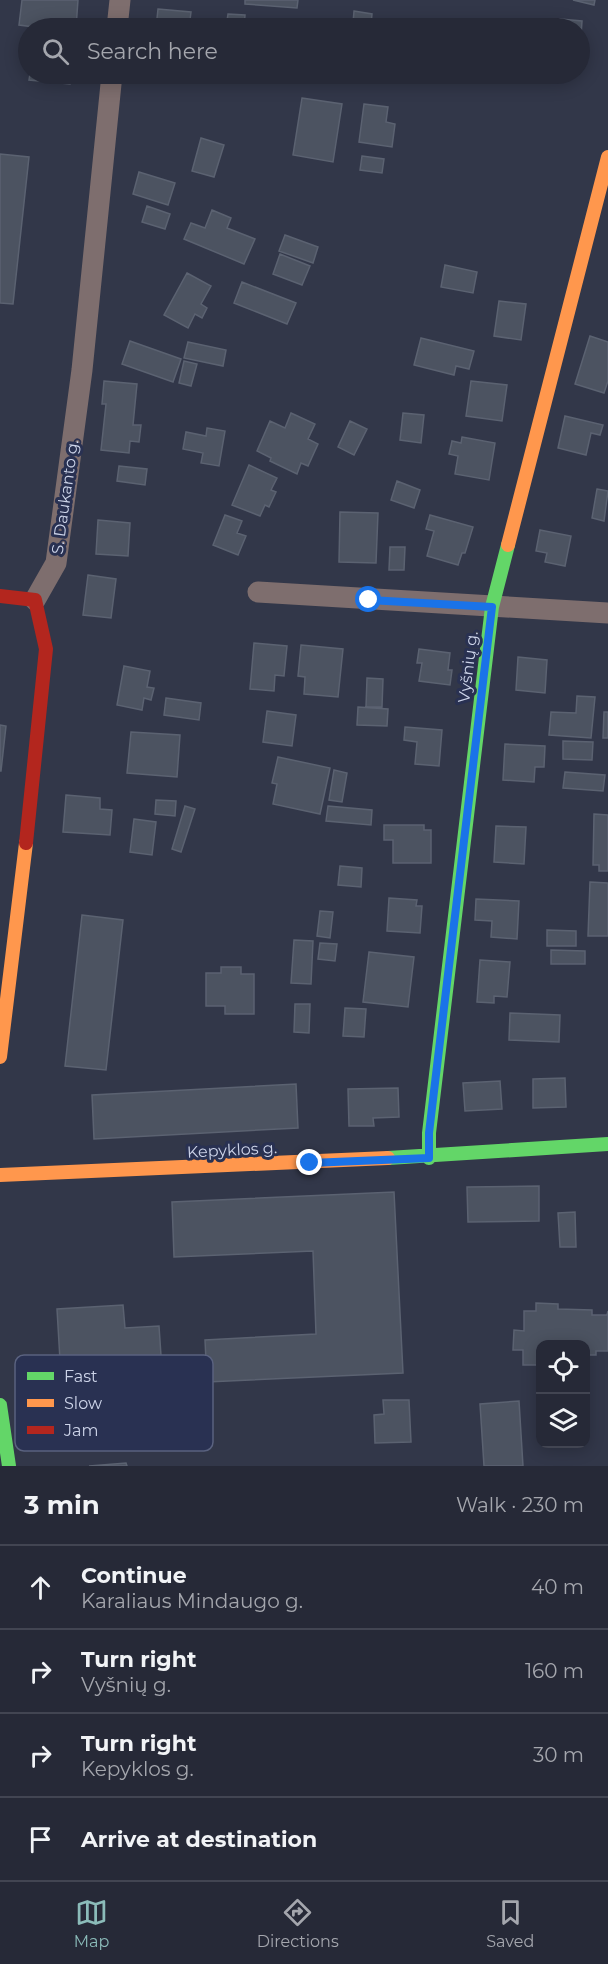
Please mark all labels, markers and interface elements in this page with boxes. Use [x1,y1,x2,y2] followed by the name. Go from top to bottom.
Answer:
[18,18,590,84] search box
[39,35,72,68] icon: search
[87,38,218,65] text: Search here
[48,438,82,556] street label: S. Daukanto g.
[355,586,381,612] route start
[454,630,482,704] street label: Vyšnių g.
[186,1138,278,1162] street label: Kepyklos g.
[296,1149,322,1175] route end
[536,1340,590,1448] map controls
[536,1340,590,1394] button: locate
[15,1355,213,1451] legend
[64,1367,98,1386] text: Fast
[64,1394,102,1413] text: Slow
[536,1394,590,1448] button: layers
[63,1421,98,1440] text: Jam
[24,1489,100,1521] text: 3 min
[456,1493,584,1517] text: Walk · 230 m
[81,1562,187,1589] text: Continue
[24,1571,57,1604] icon: ahead
[531,1575,584,1599] text: 40 m
[81,1589,303,1613] text: Karaliaus Mindaugo g.
[81,1646,196,1673] text: Turn right
[24,1655,57,1688] icon: right
[525,1659,584,1683] text: 160 m
[81,1673,171,1697] text: Vyšnių g.
[81,1730,196,1757] text: Turn right
[24,1739,57,1772] icon: right
[533,1743,584,1767] text: 30 m
[81,1757,194,1781] text: Kepyklos g.
[24,1823,57,1856] icon: arrive
[81,1826,317,1853] text: Arrive at destination
[74,1896,109,1951] tab: Map
[257,1896,339,1951] tab: Directions
[486,1896,534,1951] tab: Saved

